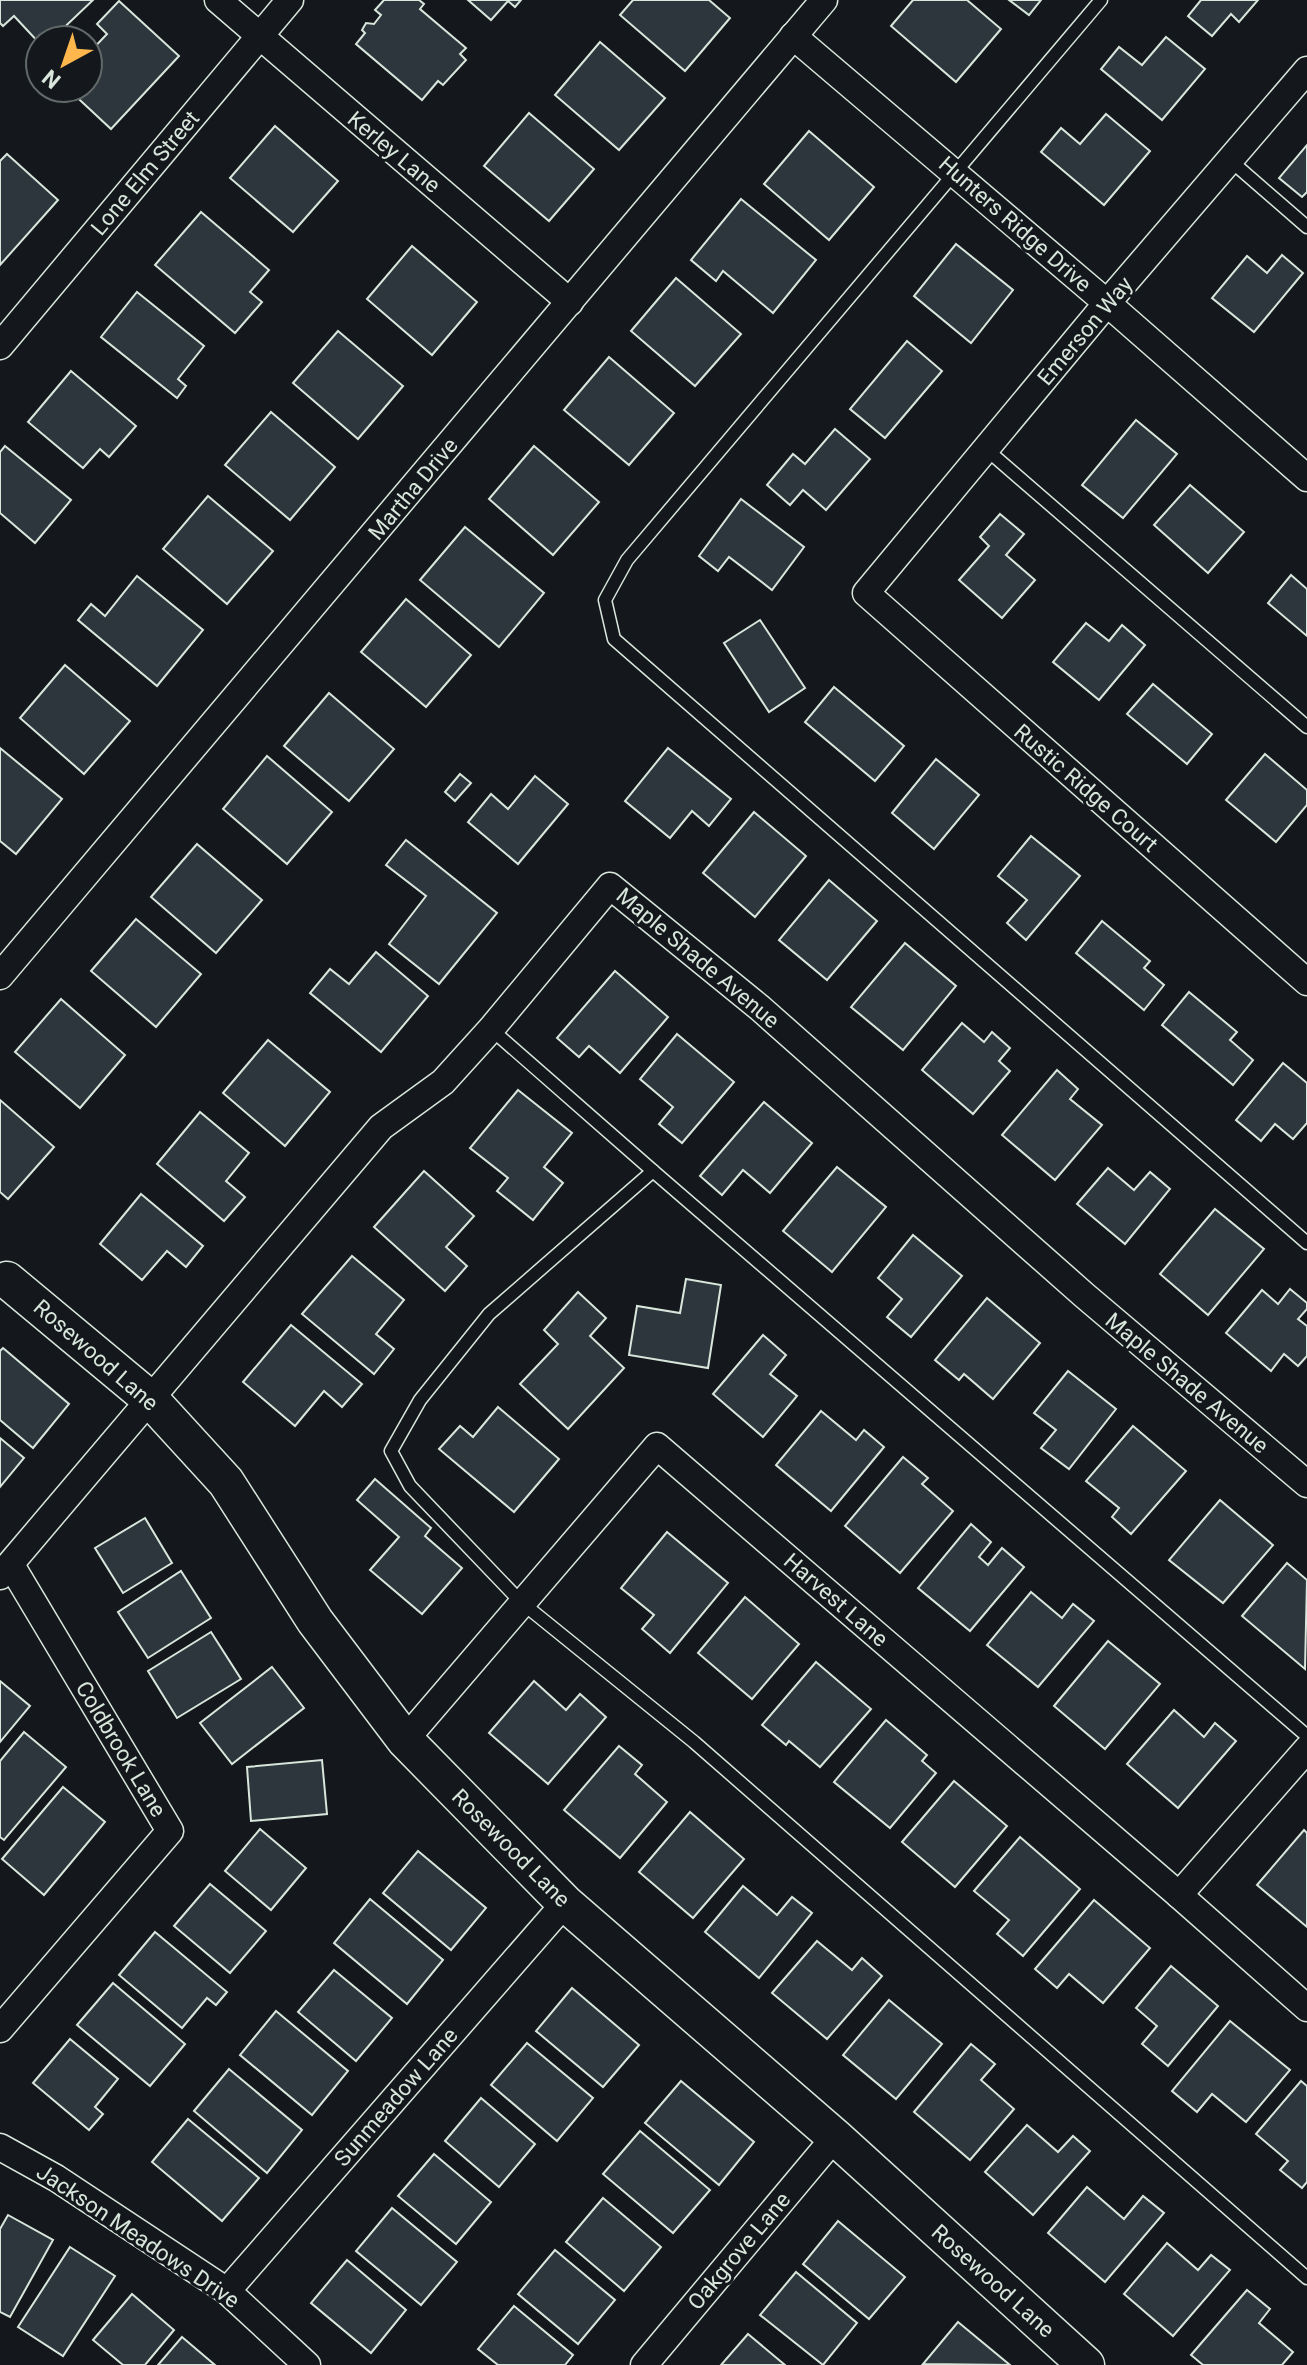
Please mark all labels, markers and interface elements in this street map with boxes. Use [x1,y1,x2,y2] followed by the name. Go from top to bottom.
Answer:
[24,24,104,104] north arrow
[37,64,65,94] text: N
[86,106,204,240] street label: Lone Elm Street
[343,106,445,198] street label: Kerley Lane
[934,151,1096,297] street label: Hunters Ridge Drive
[1032,271,1138,390] street label: Emerson Way
[363,433,463,545] street label: Martha Drive
[1009,719,1163,857] street label: Rustic Ridge Court
[612,883,784,1033] street label: Maple Shade Avenue
[29,1294,163,1416] street label: Rosewood Lane
[1101,1308,1273,1458] street label: Maple Shade Avenue
[779,1548,893,1652] street label: Harvest Lane
[71,1677,171,1821] street label: Coldbrook Lane
[447,1784,575,1912] street label: Rosewood Lane
[329,2023,463,2171] street label: Sunmeadow Lane
[32,2159,244,2313] street label: Jackson Meadows Drive
[683,2187,795,2315] street label: Oakgrove Lane
[927,2219,1059,2343] street label: Rosewood Lane

